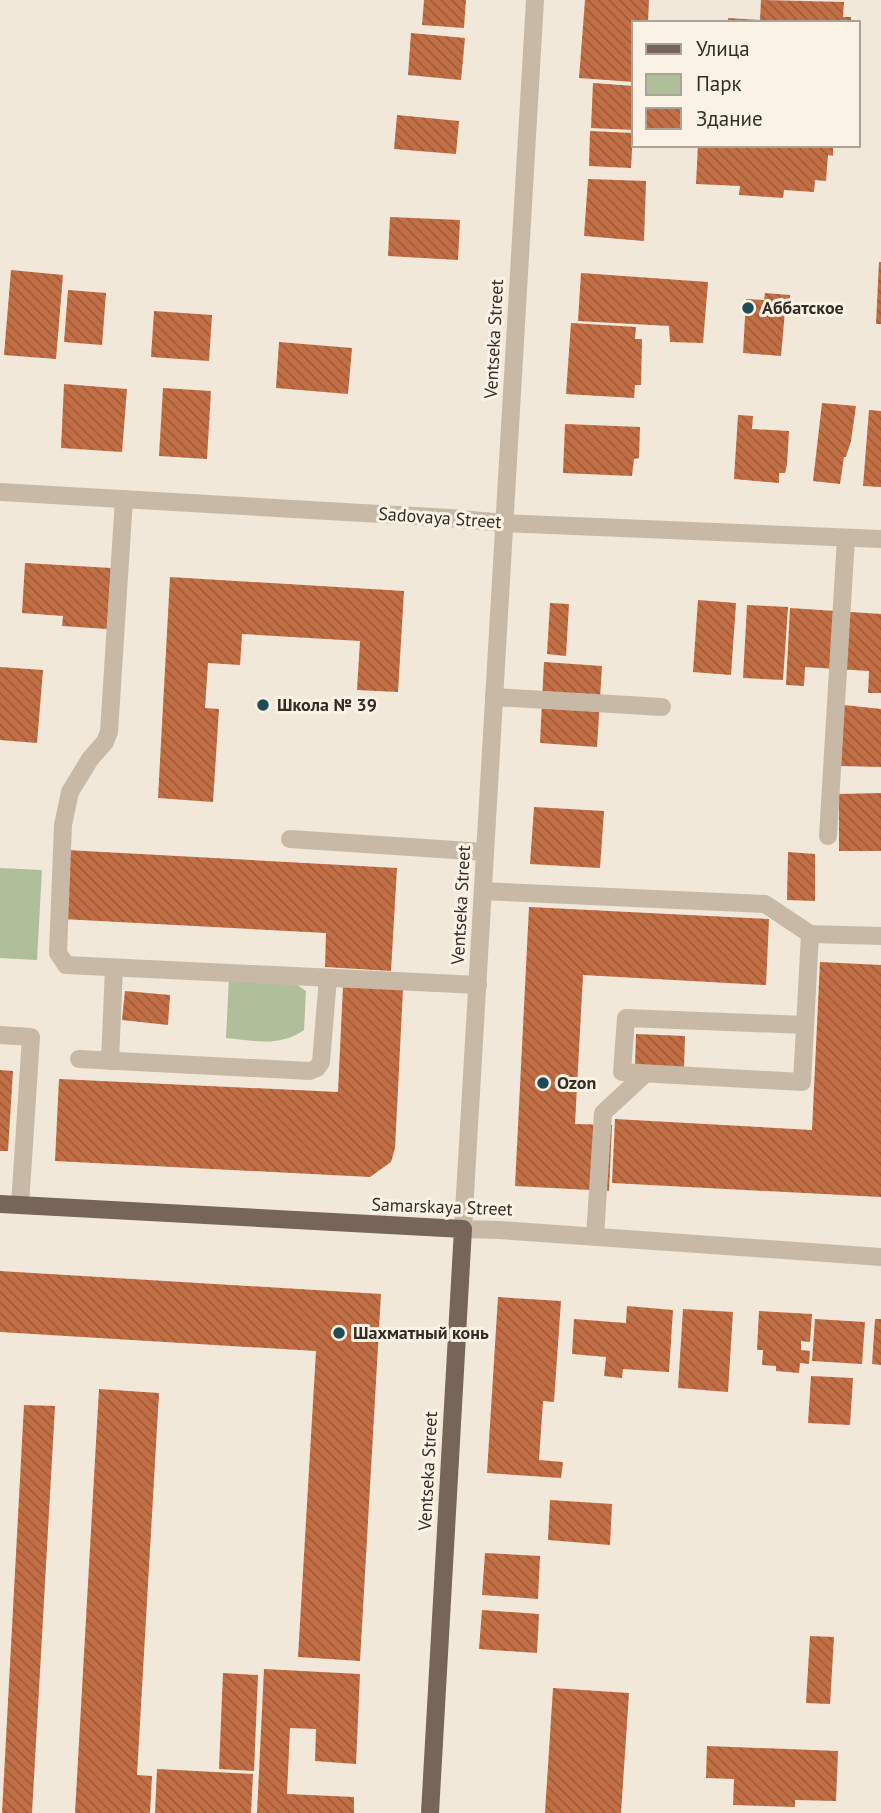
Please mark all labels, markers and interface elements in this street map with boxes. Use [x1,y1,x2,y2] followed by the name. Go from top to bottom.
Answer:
[632,21,860,147] legend
[696,35,750,62] text: Улица
[696,70,742,97] text: Парк
[696,105,763,132] text: Здание
[479,279,508,400] street label: Ventseka Street
[762,296,844,319] place label: Аббатское
[740,300,756,316] marker: Аббатское
[378,502,502,533] street label: Sadovaya Street
[277,693,377,716] place label: Школа № 39
[255,697,271,713] marker: Школа № 39
[446,845,475,966] street label: Ventseka Street
[557,1071,596,1094] place label: Ozon
[535,1075,551,1091] marker: Ozon
[371,1193,513,1220] street label: Samarskaya Street
[353,1321,489,1344] place label: Шахматный конь
[331,1325,347,1341] marker: Шахматный конь
[413,1411,442,1532] street label: Ventseka Street

